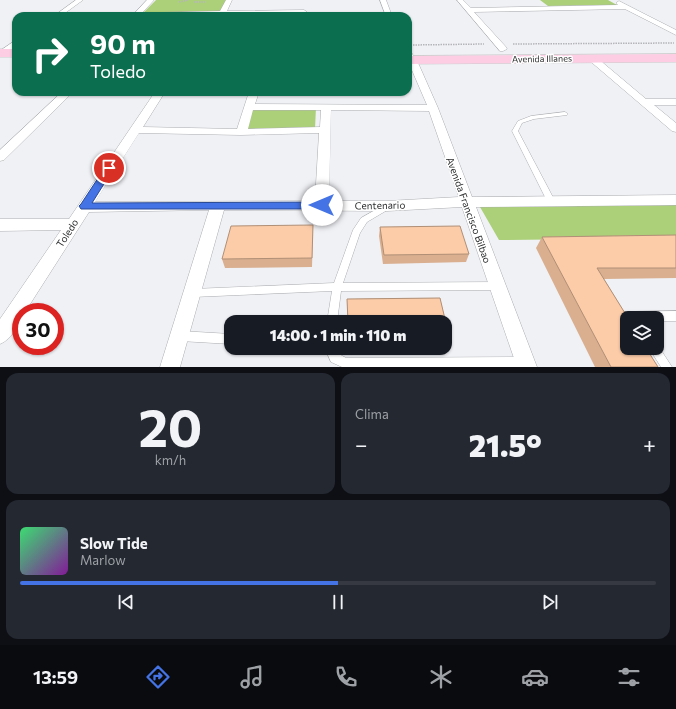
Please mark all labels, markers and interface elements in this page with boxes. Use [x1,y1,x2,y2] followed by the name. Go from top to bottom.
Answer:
[90,26,156,60] text: 90 m
[24,28,76,80] icon: right
[512,52,572,65] street label: Avenida Illanes
[90,60,146,82] text: Toledo
[92,151,126,185] pin
[444,155,494,265] street label: Avenida Francisco Bilbao
[98,157,120,179] icon: arrive
[301,184,343,226] position arrow
[355,199,405,211] street label: Centenario
[53,217,81,249] street label: Toledo
[12,303,64,355] speed limit sign: 30
[620,311,664,355] map controls
[620,311,664,355] button: layers
[270,326,406,344] text: 14:00 · 1 min · 110 m
[139,394,202,458] text: 20
[355,406,389,422] text: Clima
[469,426,542,463] text: 21.5°
[355,431,368,458] text: −
[643,431,656,458] text: +
[155,452,186,468] text: km/h
[80,534,148,552] text: Slow Tide
[80,552,126,568] text: Marlow
[115,591,137,613] icon: previous
[327,591,349,613] icon: pause
[539,591,561,613] icon: next
[144,663,172,691] icon: directions
[238,663,266,691] icon: music
[332,663,360,691] icon: phone
[427,663,455,691] icon: climate
[521,663,549,691] icon: car
[615,663,643,691] icon: filters
[33,666,78,688] text: 13:59

